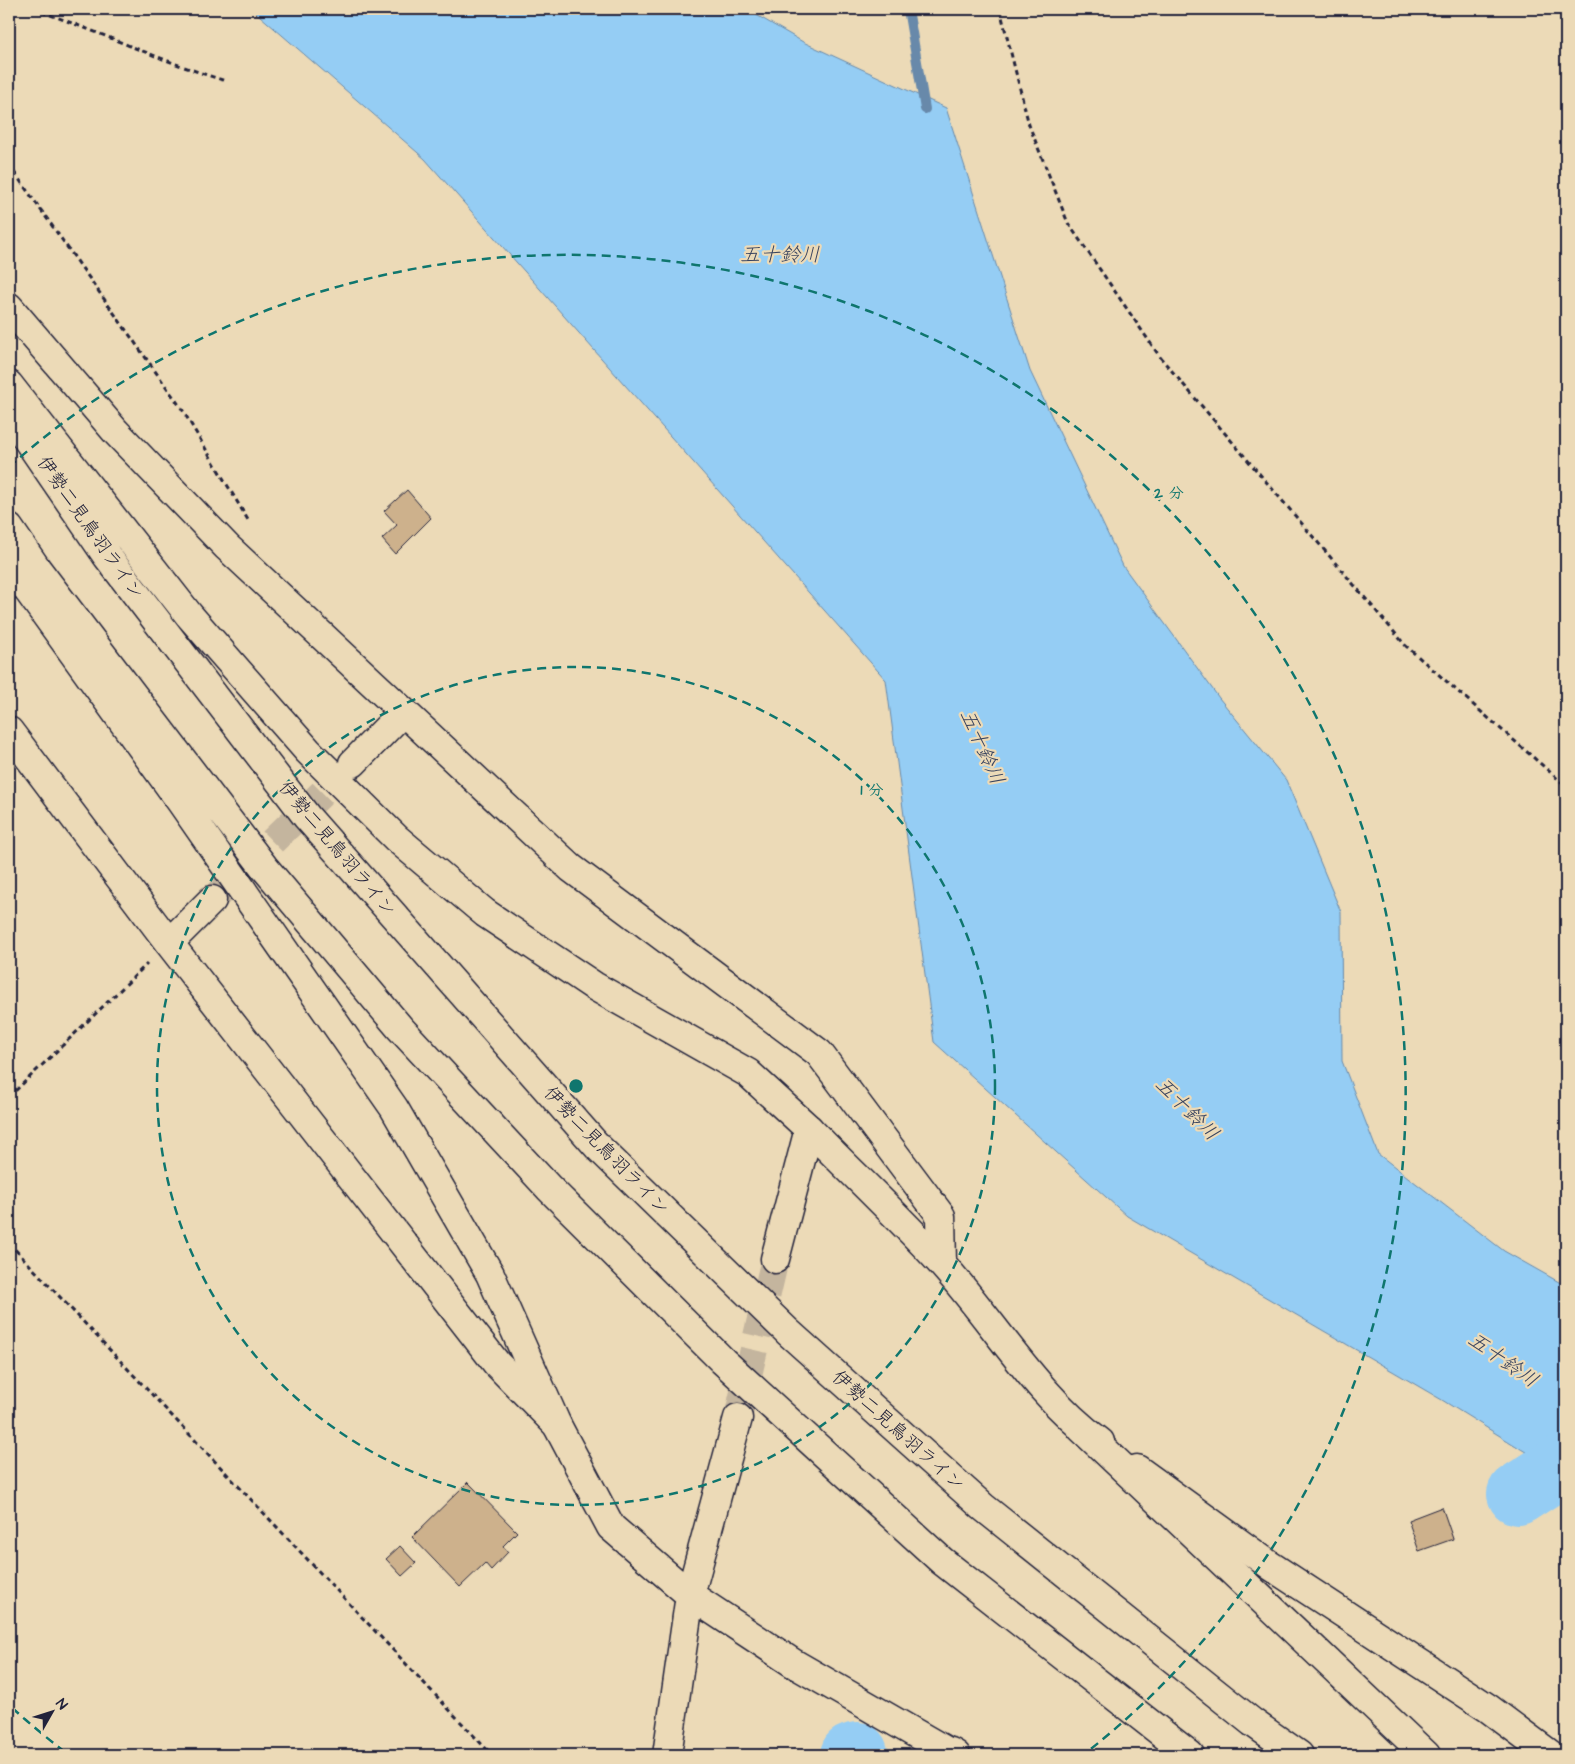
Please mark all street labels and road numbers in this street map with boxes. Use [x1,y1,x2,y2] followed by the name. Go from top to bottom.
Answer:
[30,451,150,605] street label: 伊勢二見鳥羽ライン
[272,775,402,923] street label: 伊勢二見鳥羽ライン
[537,1080,675,1222] street label: 伊勢二見鳥羽ライン
[826,1364,970,1498] street label: 伊勢二見鳥羽ライン

